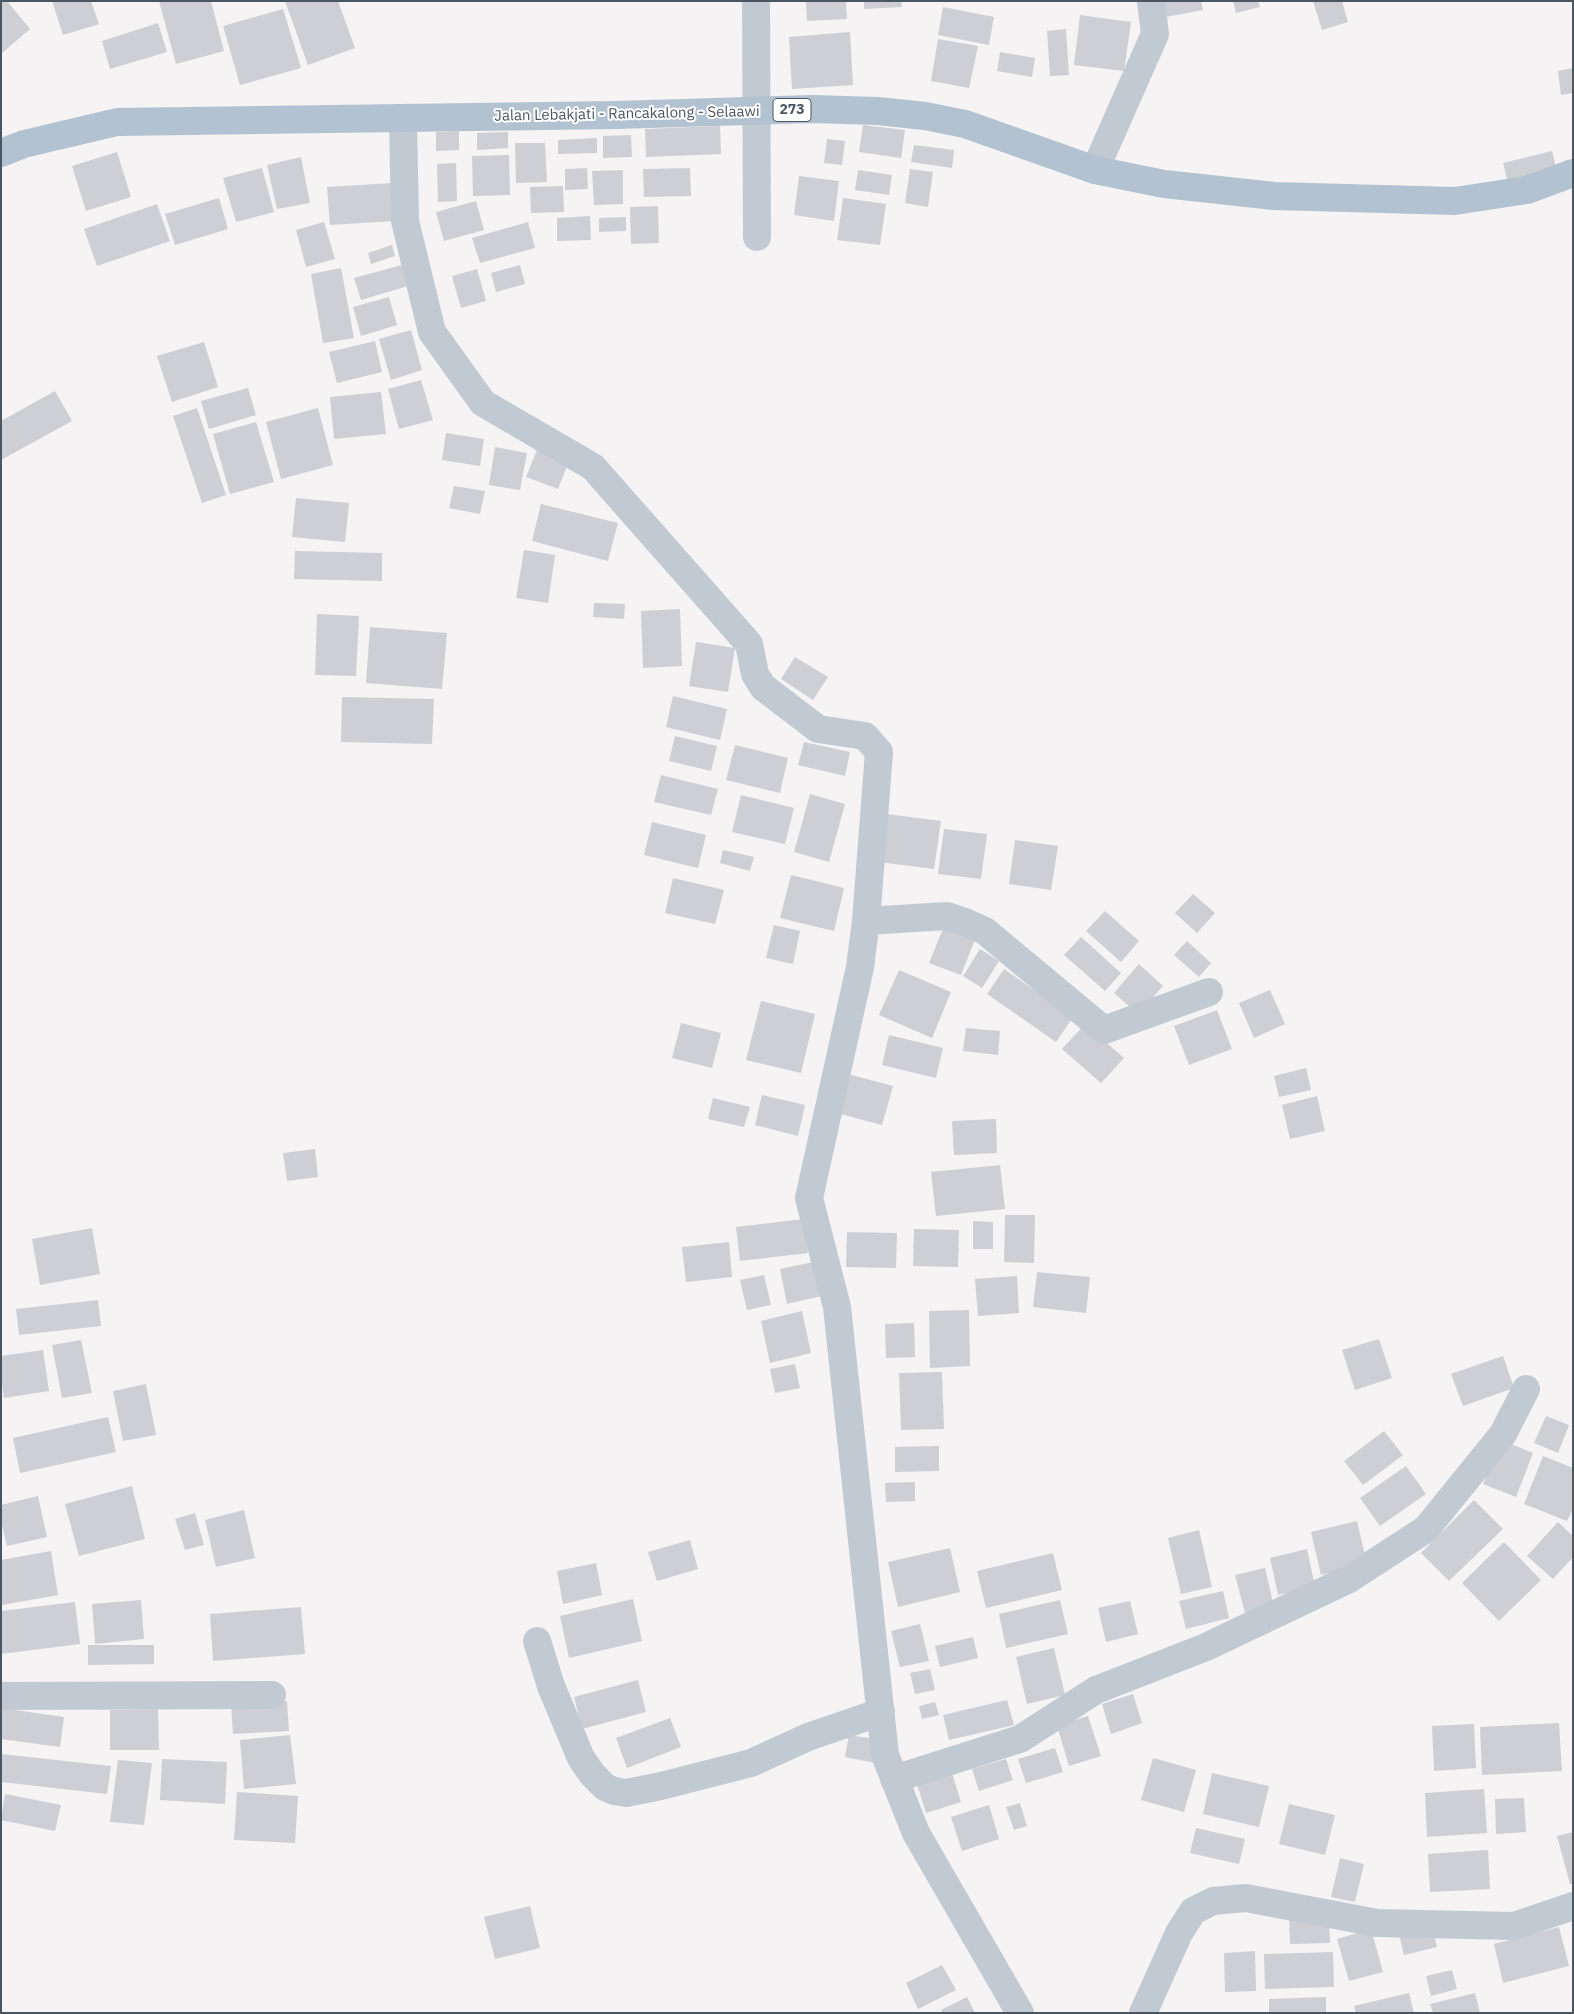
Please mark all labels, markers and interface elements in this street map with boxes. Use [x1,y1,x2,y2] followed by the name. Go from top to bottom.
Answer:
[773,98,811,122] road number: 273
[494,103,760,125] street label: Jalan Lebakjati - Rancakalong - Selaawi

